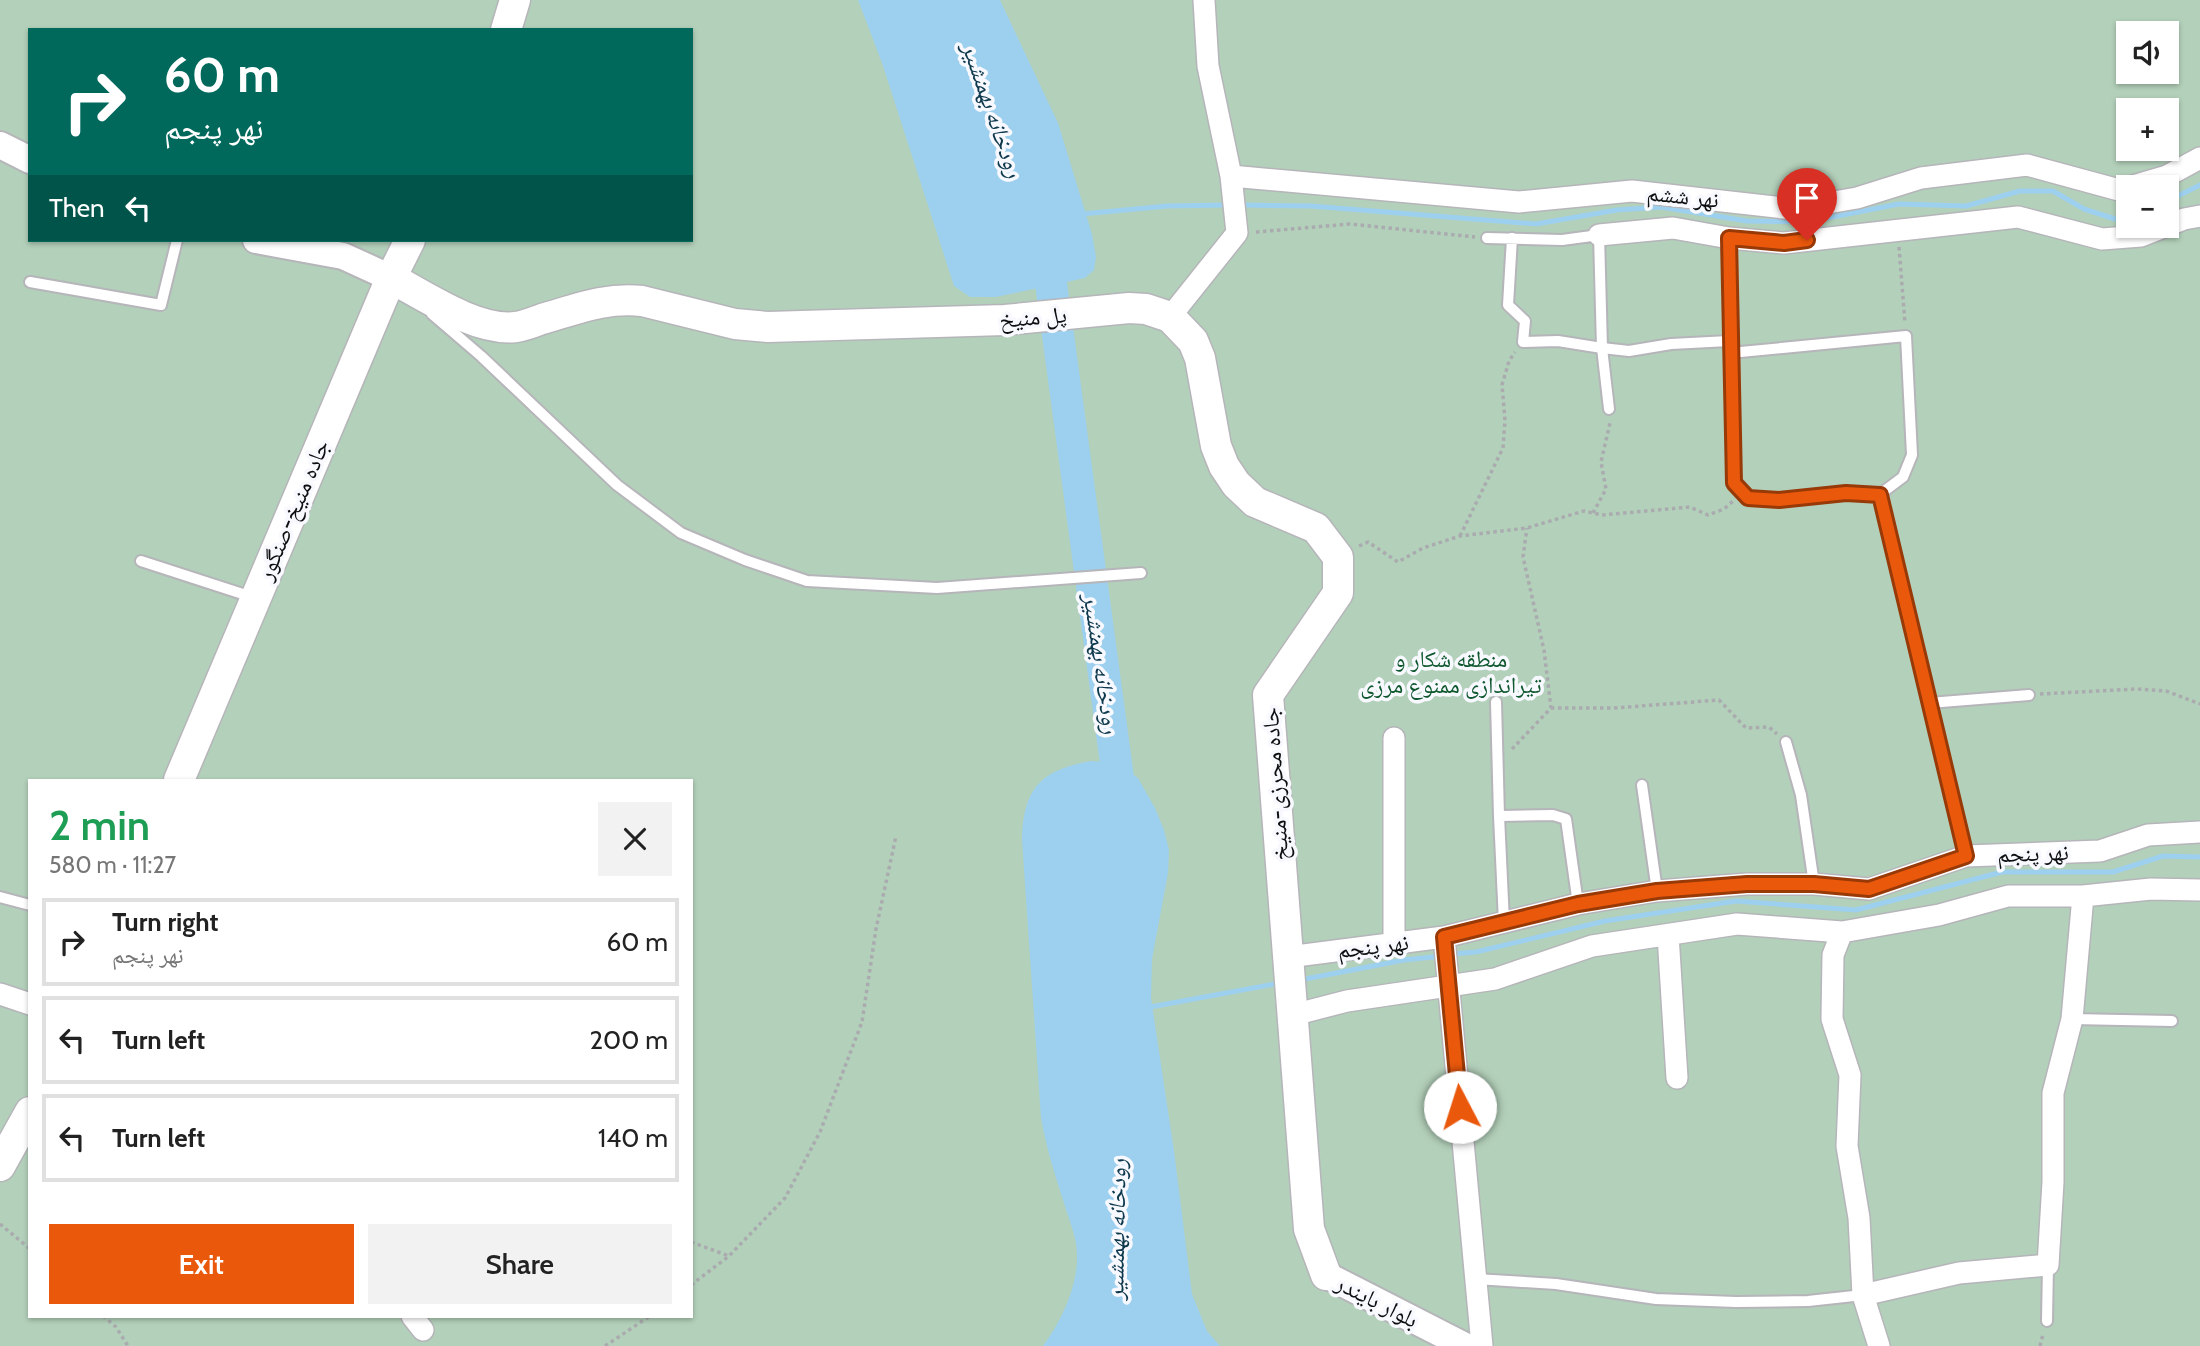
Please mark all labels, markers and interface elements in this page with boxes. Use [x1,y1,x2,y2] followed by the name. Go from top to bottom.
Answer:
[2116,21,2179,238] map controls
[2116,21,2179,84] button: sound
[956,37,1030,181] water label: رودخانه بهمنشیر
[164,45,280,104] text: 60 m
[49,56,140,147] icon: right
[2116,98,2179,161] button: +
[164,108,264,147] text: نهر پنجم
[1777,168,1837,240] pin
[2116,175,2179,238] button: −
[1645,178,1720,216] street label: نهر ششم
[1788,179,1826,217] icon: arrive
[119,189,157,227] icon: left
[49,192,105,224] text: Then
[998,300,1068,335] street label: پل منیخ
[250,435,336,586] street label: جاده منیخ-صنگور
[1078,590,1126,736] water label: رودخانه بهمنشیر
[1360,645,1542,700] park label: منطقه شکار و تیراندازی ممنوع مرزی
[1256,706,1295,861] street label: جاده محرزی-منیخ
[49,799,150,851] text: 2 min
[598,802,672,876] button: close
[1997,838,2069,870] street label: نهر پنجم
[49,851,176,879] text: 580 m · 11:27
[112,906,218,938] text: Turn right
[53,923,91,961] icon: right
[606,926,668,958] text: 60 m
[1336,928,1410,966] street label: نهر پنجم
[112,941,184,969] text: نهر پنجم
[53,1021,91,1059] icon: left
[112,1024,205,1056] text: Turn left
[589,1024,668,1056] text: 200 m
[1423,1070,1497,1144] position arrow
[53,1119,91,1157] icon: left
[112,1122,205,1154] text: Turn left
[598,1122,668,1154] text: 140 m
[1100,1158,1132,1302] water label: رودخانه بهمنشیر
[49,1224,354,1304] button: Exit
[368,1224,672,1304] button: Share
[1330,1268,1423,1334] street label: بلوار بایندر

